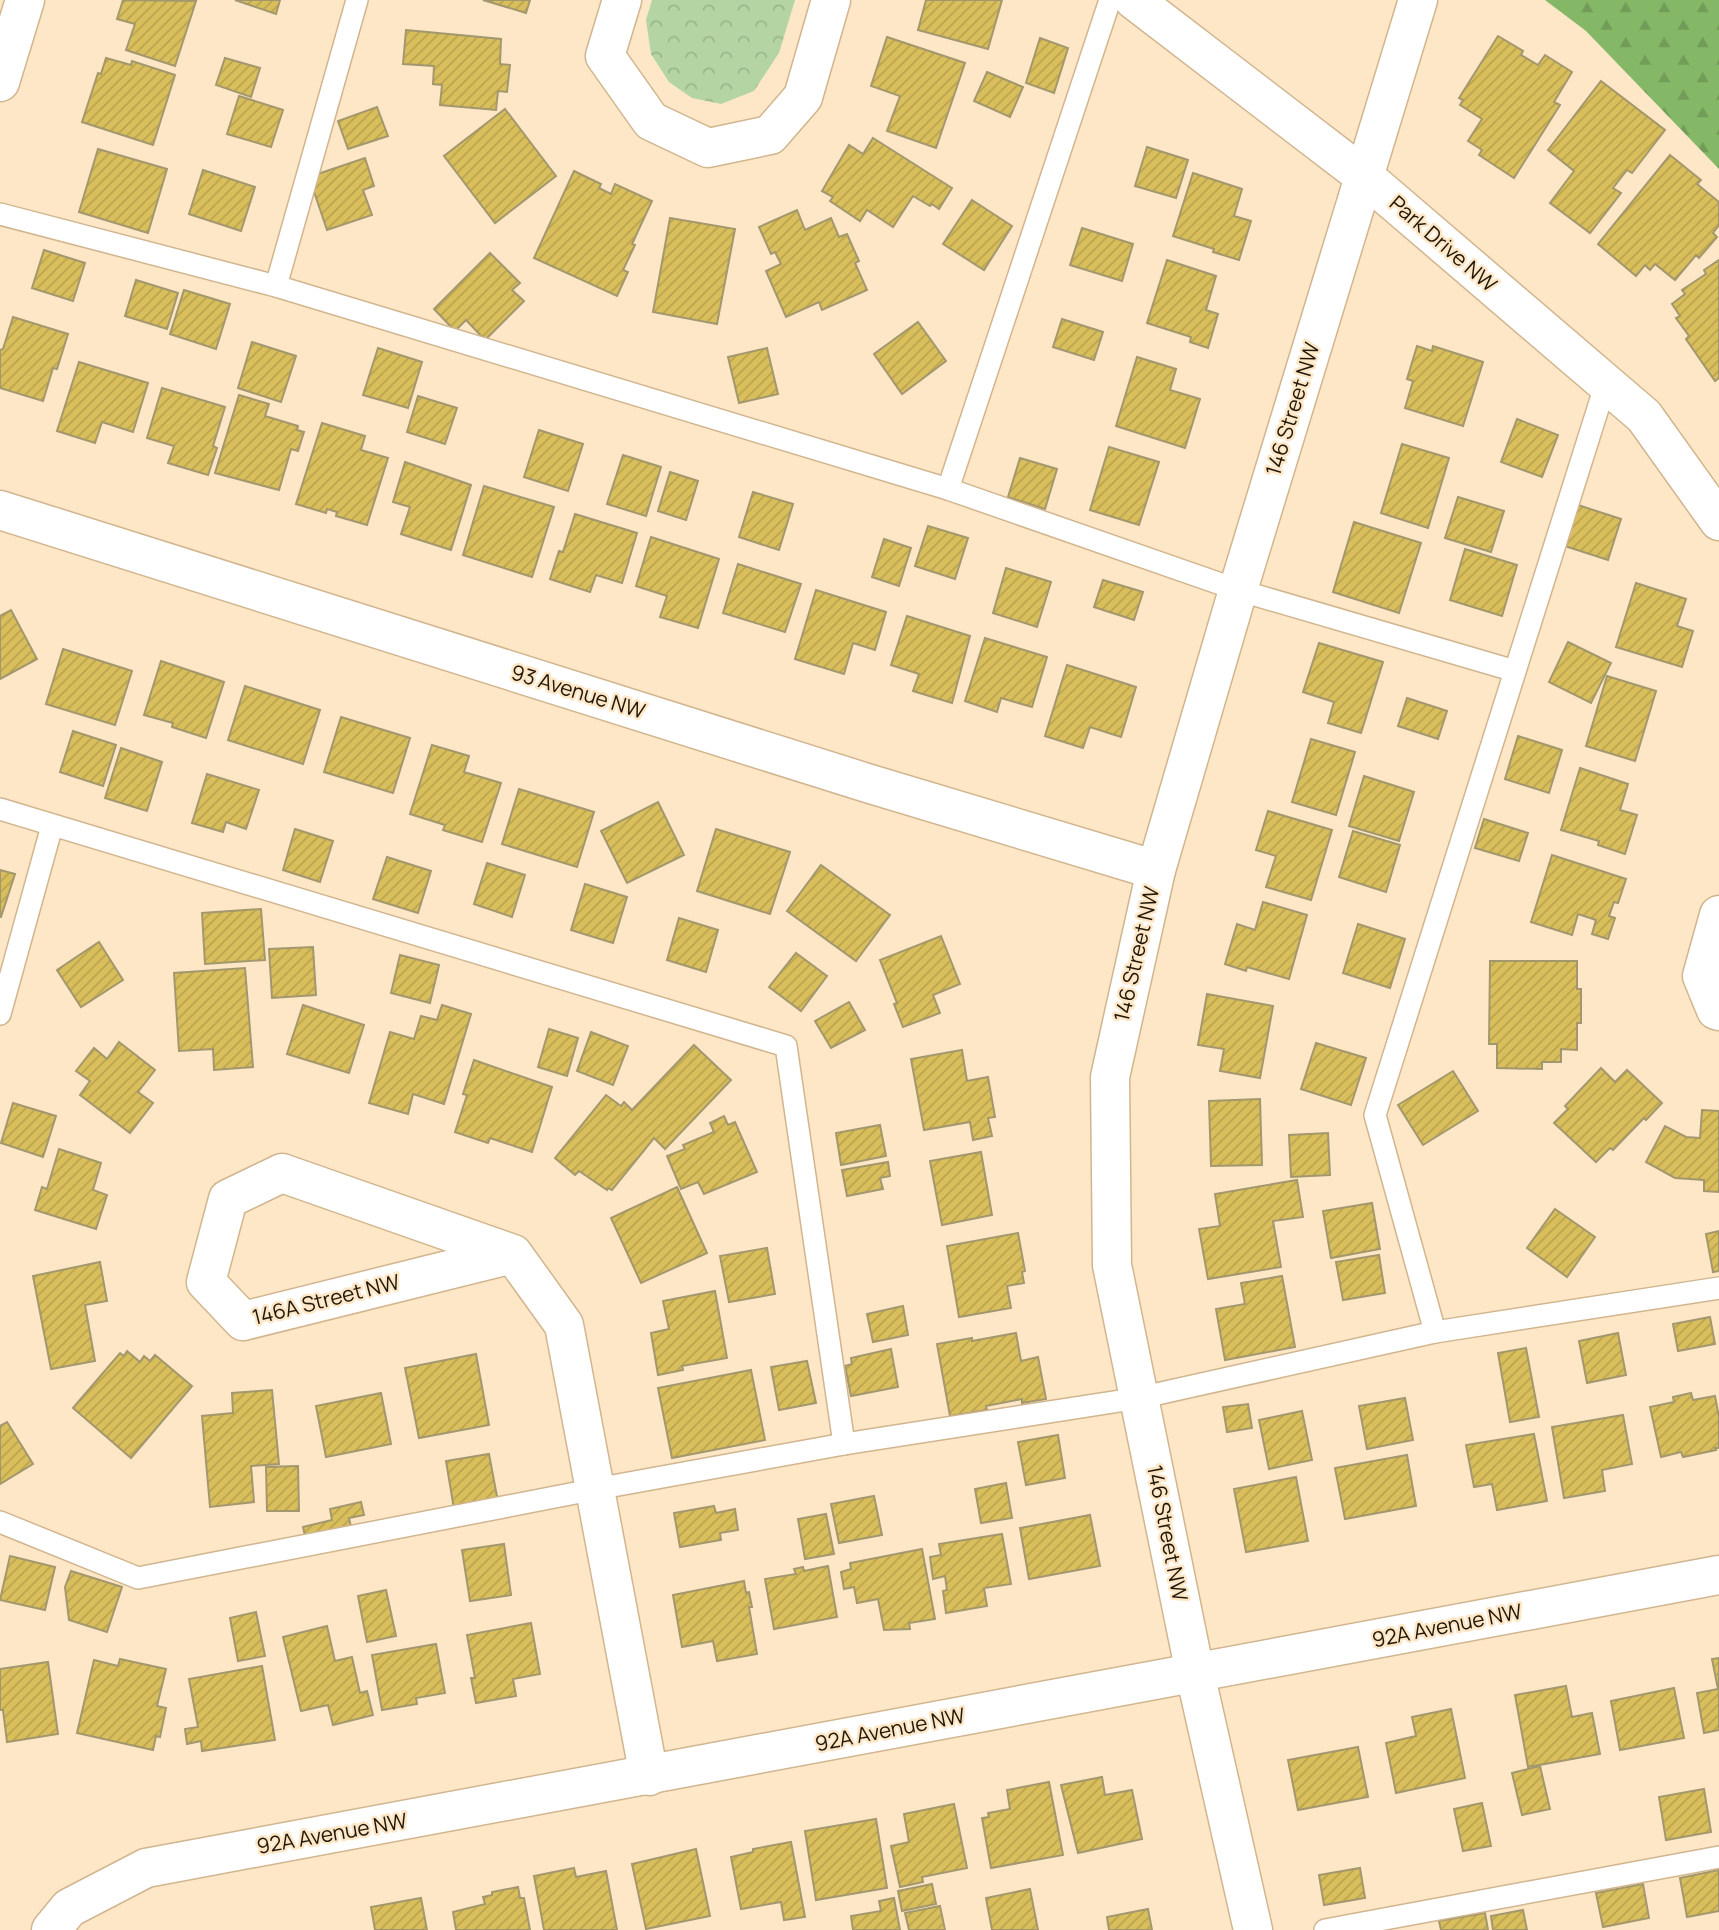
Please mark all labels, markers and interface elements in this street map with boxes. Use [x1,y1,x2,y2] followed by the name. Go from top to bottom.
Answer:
[1384,189,1503,298] street label: Park Drive NW
[1259,338,1326,479] street label: 146 Street NW
[508,657,649,725] street label: 93 Avenue NW
[1107,883,1165,1024] street label: 146 Street NW
[249,1267,403,1331] street label: 146A Street NW
[1141,1463,1195,1603] street label: 146 Street NW
[1369,1597,1525,1653] street label: 92A Avenue NW
[812,1701,968,1757] street label: 92A Avenue NW
[254,1806,410,1860] street label: 92A Avenue NW

